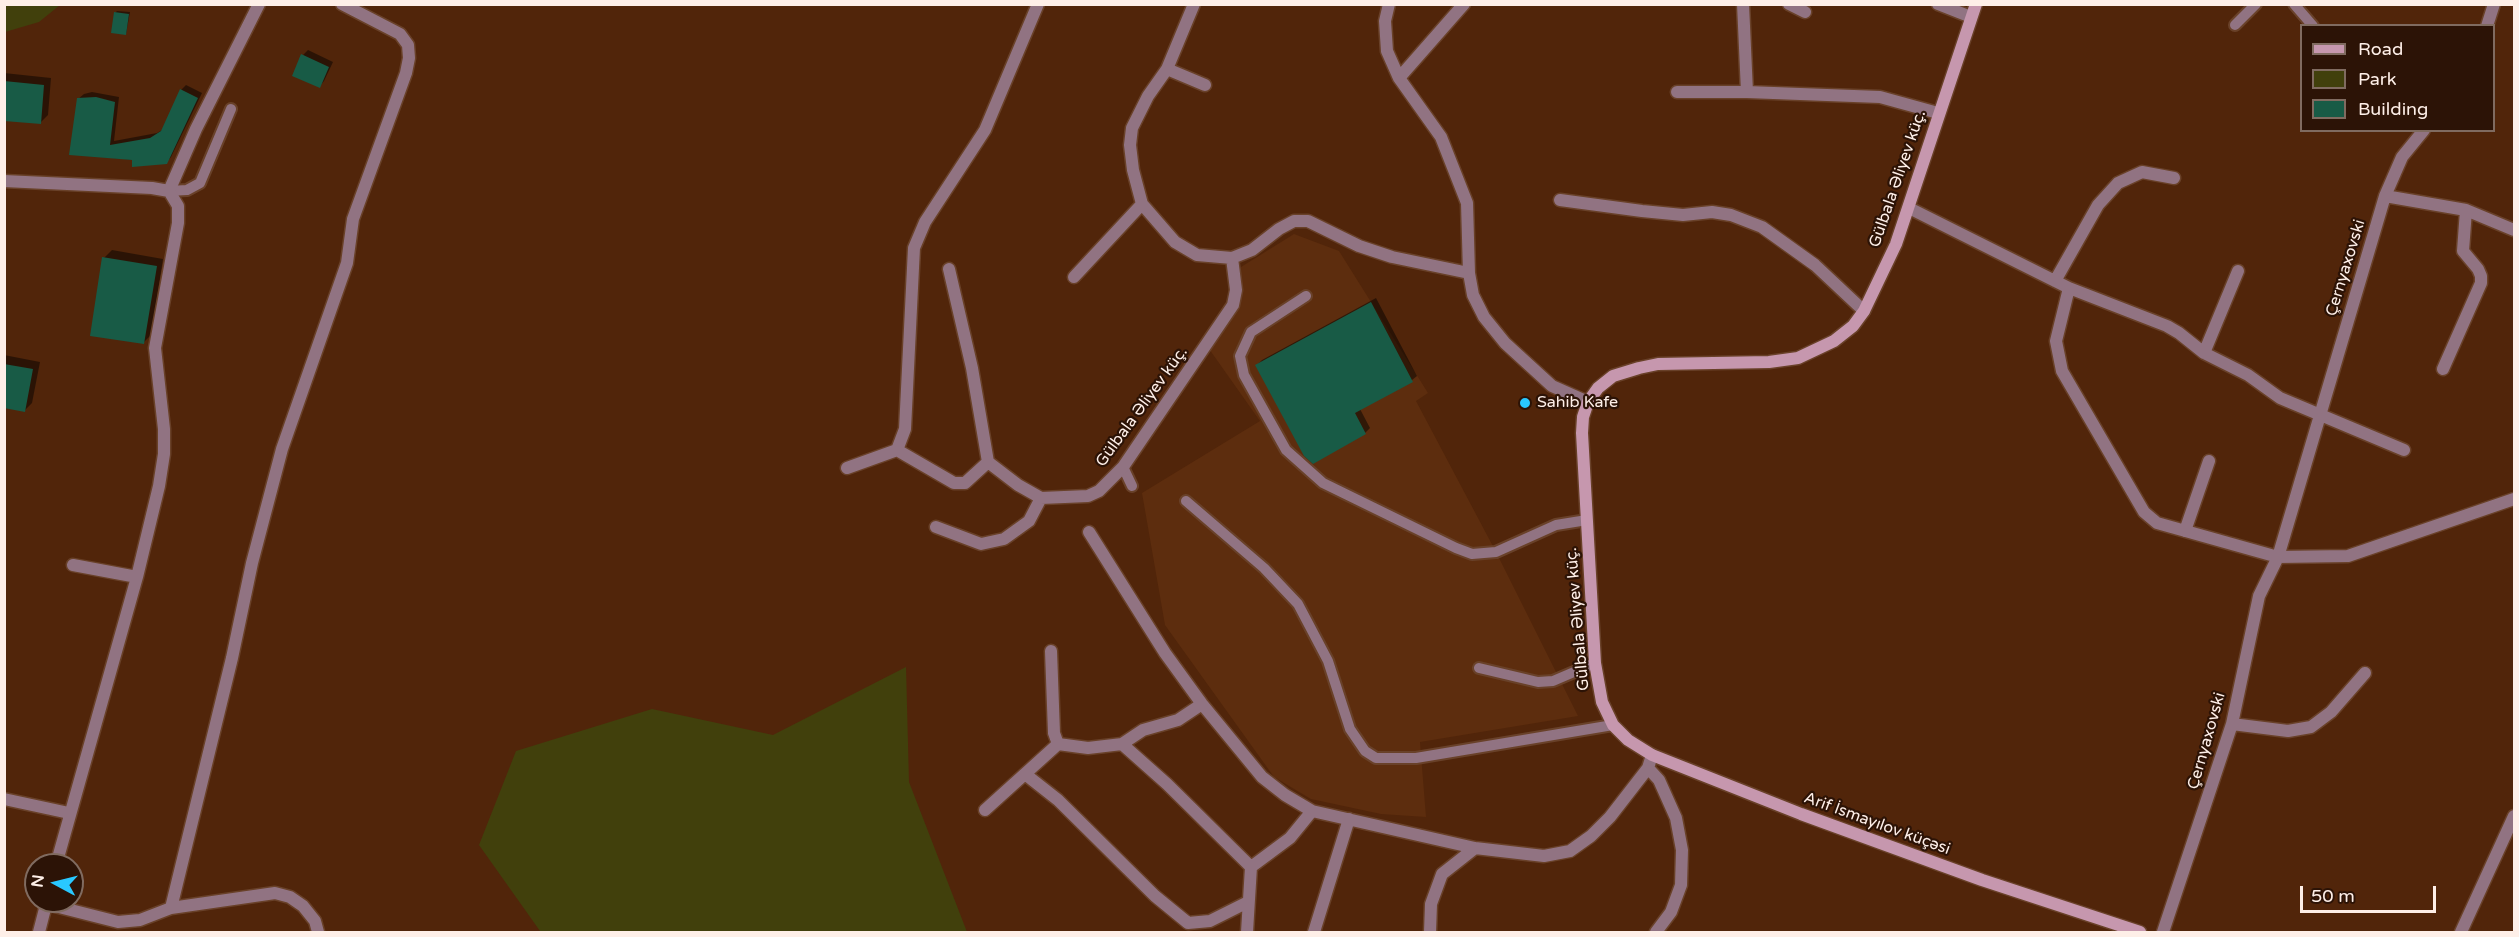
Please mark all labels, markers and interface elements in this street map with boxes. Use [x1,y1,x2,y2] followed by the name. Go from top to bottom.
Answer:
[2300,24,2495,132] legend
[2358,38,2403,60] text: Road
[2358,68,2396,90] text: Park
[2358,98,2428,120] text: Building
[1866,108,1930,250] street label: Gülbala Əliyev küç.
[2322,217,2370,319] street label: Çernyaxovski
[1092,343,1192,471] street label: Gülbala Əliyev küç.
[1537,393,1618,413] place label: Sahib Kafe
[1518,396,1532,410] marker: Sahib Kafe
[1562,547,1594,691] street label: Gülbala Əliyev küç.
[2184,690,2230,792] street label: Çernyaxovski
[1801,789,1953,859] street label: Arif İsmayılov küçəsi
[24,853,84,913] north arrow
[27,873,49,889] text: N
[2303,874,2440,912] scale bar
[2311,885,2355,907] text: 50 m

